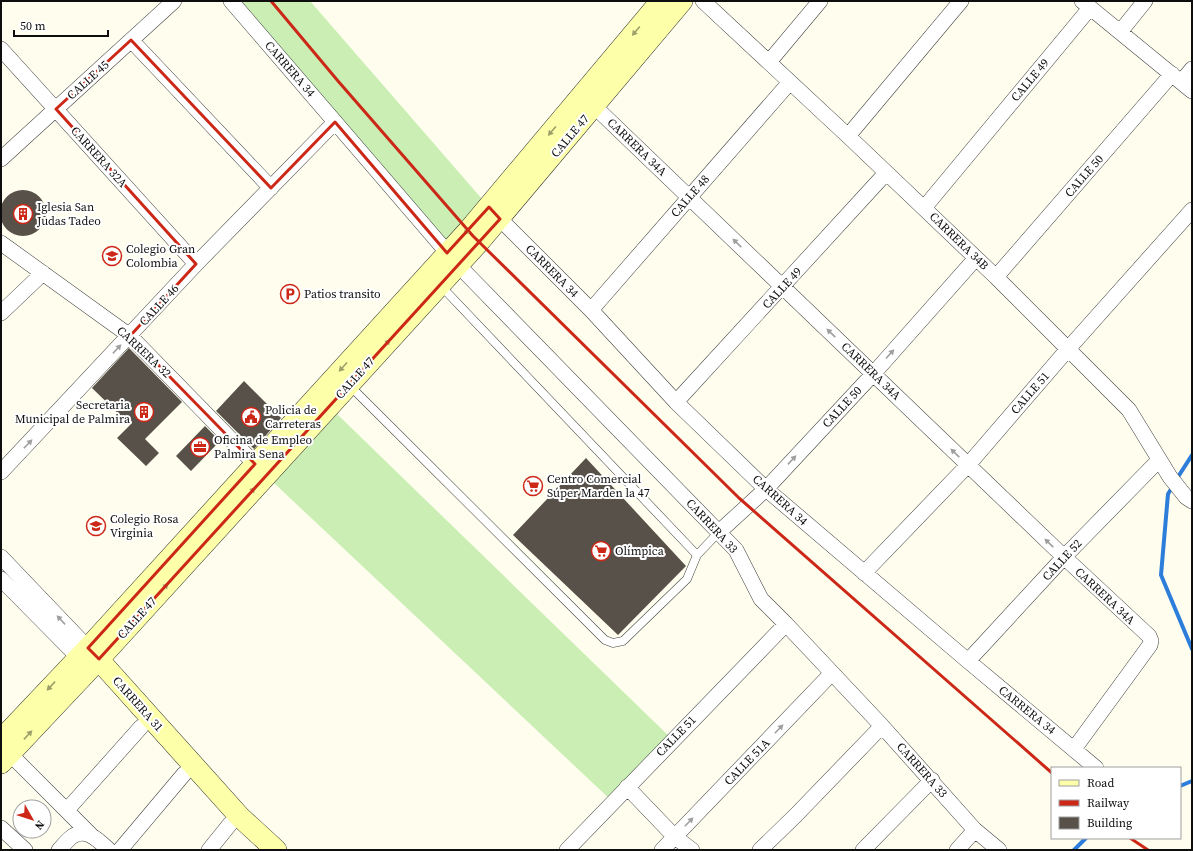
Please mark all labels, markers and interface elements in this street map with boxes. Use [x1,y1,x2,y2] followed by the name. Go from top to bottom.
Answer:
[14,12,108,38] scale bar
[20,18,46,34] text: 50 m
[631,26,640,36] one-way arrow
[261,38,319,100] street label: CARRERA 34
[1007,55,1053,105] street label: CALLE 49
[64,57,112,103] street label: CALLE 45
[547,111,593,161] street label: CALLE 47
[604,115,670,179] street label: CARRERA 34A
[67,123,131,191] street label: CARRERA 32A
[548,125,557,136] one-way arrow
[1061,151,1107,201] street label: CALLE 50
[667,171,713,221] street label: CALLE 48
[36,199,101,229] place label: Iglesia San Judas Tadeo
[12,203,34,225] building icon: Iglesia San Judas Tadeo
[926,209,992,274] street label: CARRERA 34B
[464,225,473,235] one-way arrow
[732,239,743,248] one-way arrow
[126,241,195,271] place label: Colegio Gran Colombia
[522,241,582,301] street label: CARRERA 34
[101,245,123,267] school or university icon: Colegio Gran Colombia
[759,264,805,312] street label: CALLE 49
[136,281,182,329] street label: CALLE 46
[279,283,301,305] parking icon: Patios transito
[304,286,381,302] place label: Patios transito
[113,323,175,381] street label: CARRERA 32
[827,329,836,338] one-way arrow
[381,339,391,349] one-way arrow
[838,339,904,403] street label: CARRERA 34A
[113,344,122,354] one-way arrow
[886,349,895,360] one-way arrow
[332,354,378,402] street label: CALLE 47
[338,362,347,372] one-way arrow
[1007,368,1053,418] street label: CALLE 51
[819,383,865,431] street label: CALLE 50
[15,397,131,427] place label: Secretaria Municipal de Palmira
[133,401,155,423] building icon: Secretaria Municipal de Palmira
[265,402,321,432] place label: Policia de Carreteras
[240,406,262,428] public building icon: Policia de Carreteras
[214,432,313,462] place label: Oficina de Empleo Palmira Sena
[189,436,211,458] office icon: Oficina de Empleo Palmira Sena
[23,439,33,449] one-way arrow
[950,448,960,458] one-way arrow
[788,455,797,465] one-way arrow
[547,471,650,501] place label: Centro Comercial Súper Marden la 47
[749,471,811,529] street label: CARRERA 34
[522,475,544,497] supermarket icon: Centro Comercial Súper Marden la 47
[247,487,256,497] one-way arrow
[683,495,741,557] street label: CARRERA 33
[110,511,179,541] place label: Colegio Rosa Virginia
[85,515,107,537] school or university icon: Colegio Rosa Virginia
[1039,536,1085,584] street label: CALLE 52
[1044,538,1054,548] one-way arrow
[590,540,612,562] supermarket icon: Olímpica
[615,543,665,559] place label: Olímpica
[1071,564,1139,628] street label: CARRERA 34A
[159,583,168,593] one-way arrow
[114,594,160,642] street label: CALLE 47
[57,615,66,624] one-way arrow
[109,673,167,735] street label: CARRERA 31
[47,681,56,691] one-way arrow
[995,682,1059,738] street label: CARRERA 34
[652,712,700,760] street label: CALLE 51
[774,724,784,734] one-way arrow
[23,730,32,740] one-way arrow
[721,735,773,789] street label: CALLE 51A
[893,739,951,801] street label: CARRERA 33
[1051,767,1181,839] legend
[1087,775,1114,791] text: Road
[1087,795,1130,811] text: Railway
[12,799,52,839] north arrow
[1087,815,1132,831] text: Building
[31,817,48,833] text: N
[684,817,694,827] one-way arrow

